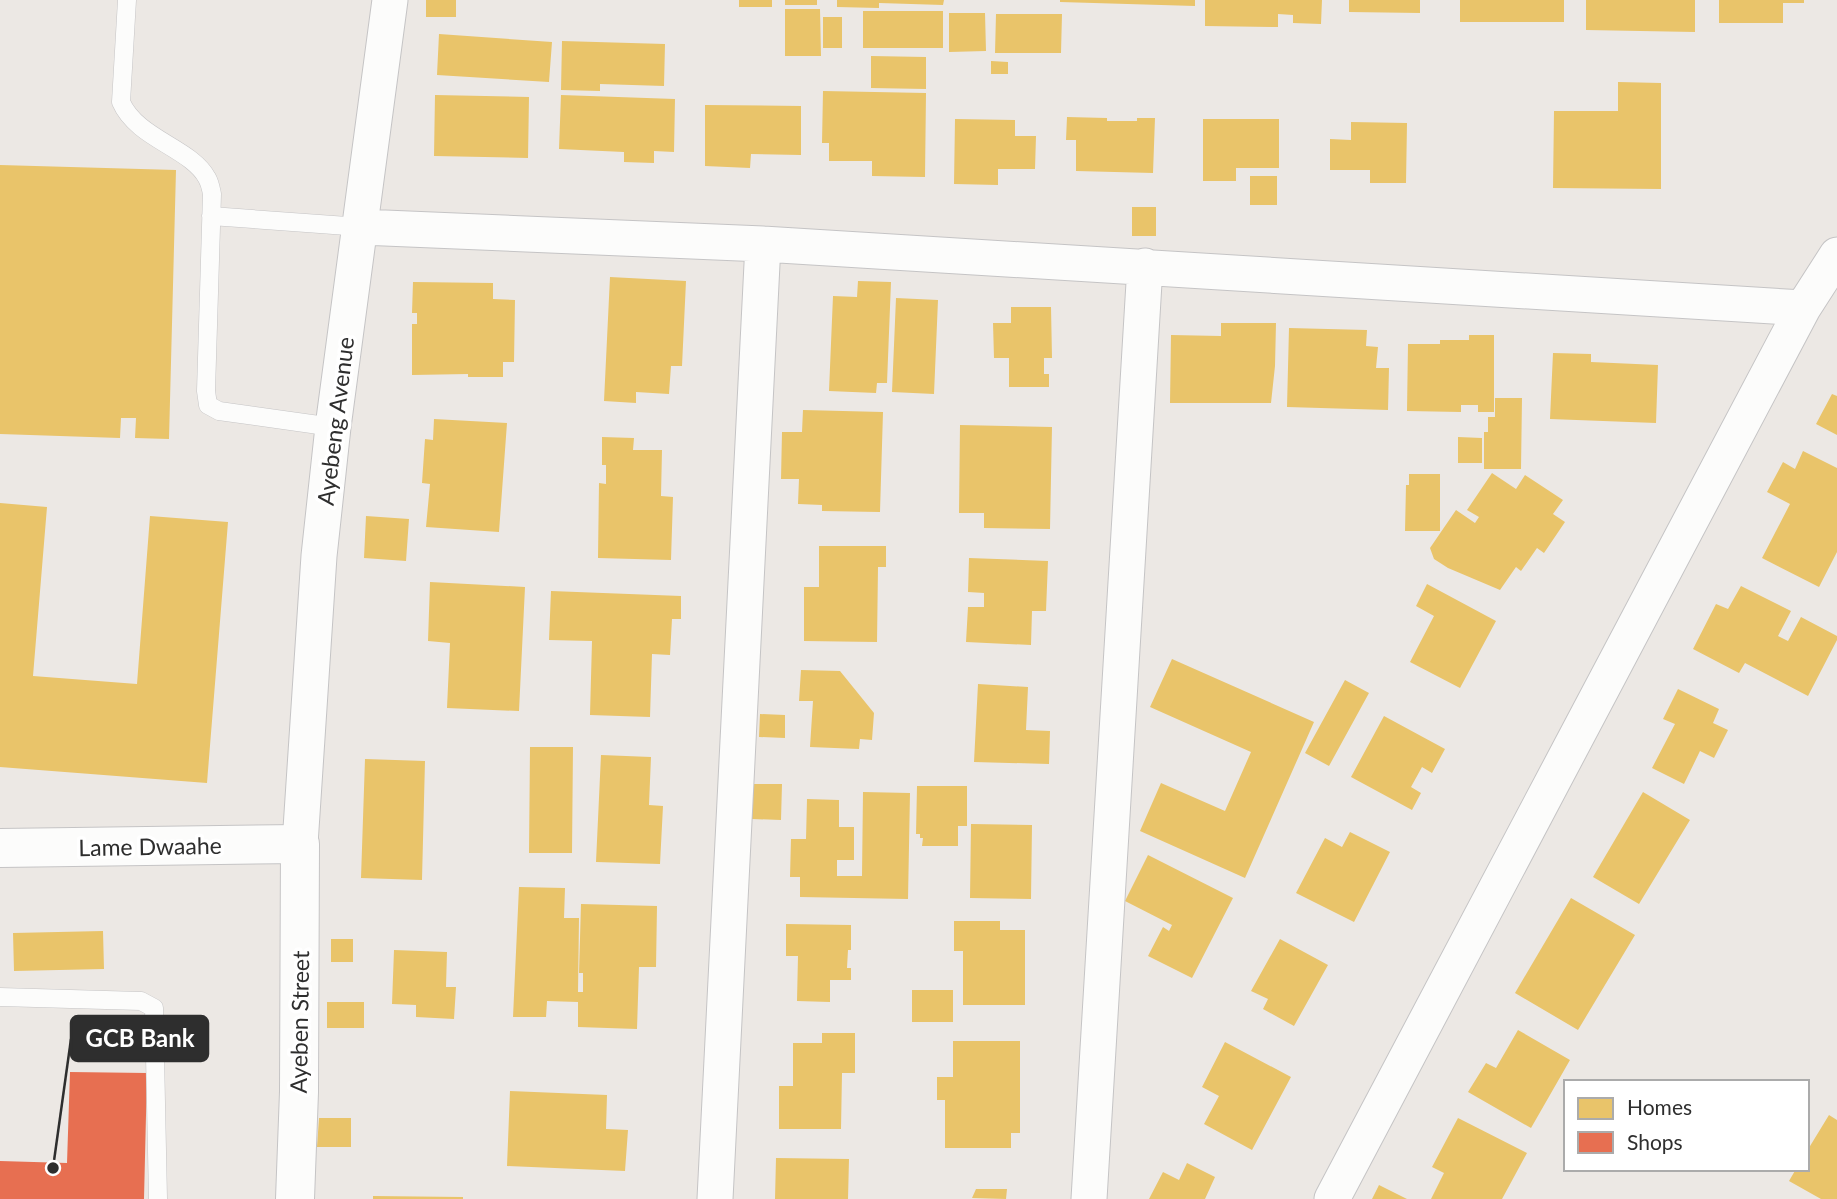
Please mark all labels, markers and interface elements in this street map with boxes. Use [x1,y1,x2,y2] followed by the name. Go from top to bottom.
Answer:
[311,335,359,507] street label: Ayebeng Avenue
[78,831,222,861] street label: Lame Dwaahe
[284,950,314,1094] street label: Ayeben Street
[71,1016,208,1061] callout: GCB Bank
[85,1023,195,1052] text: GCB Bank
[1564,1080,1809,1171] legend
[1627,1094,1692,1119] text: Homes
[1627,1129,1683,1154] text: Shops

